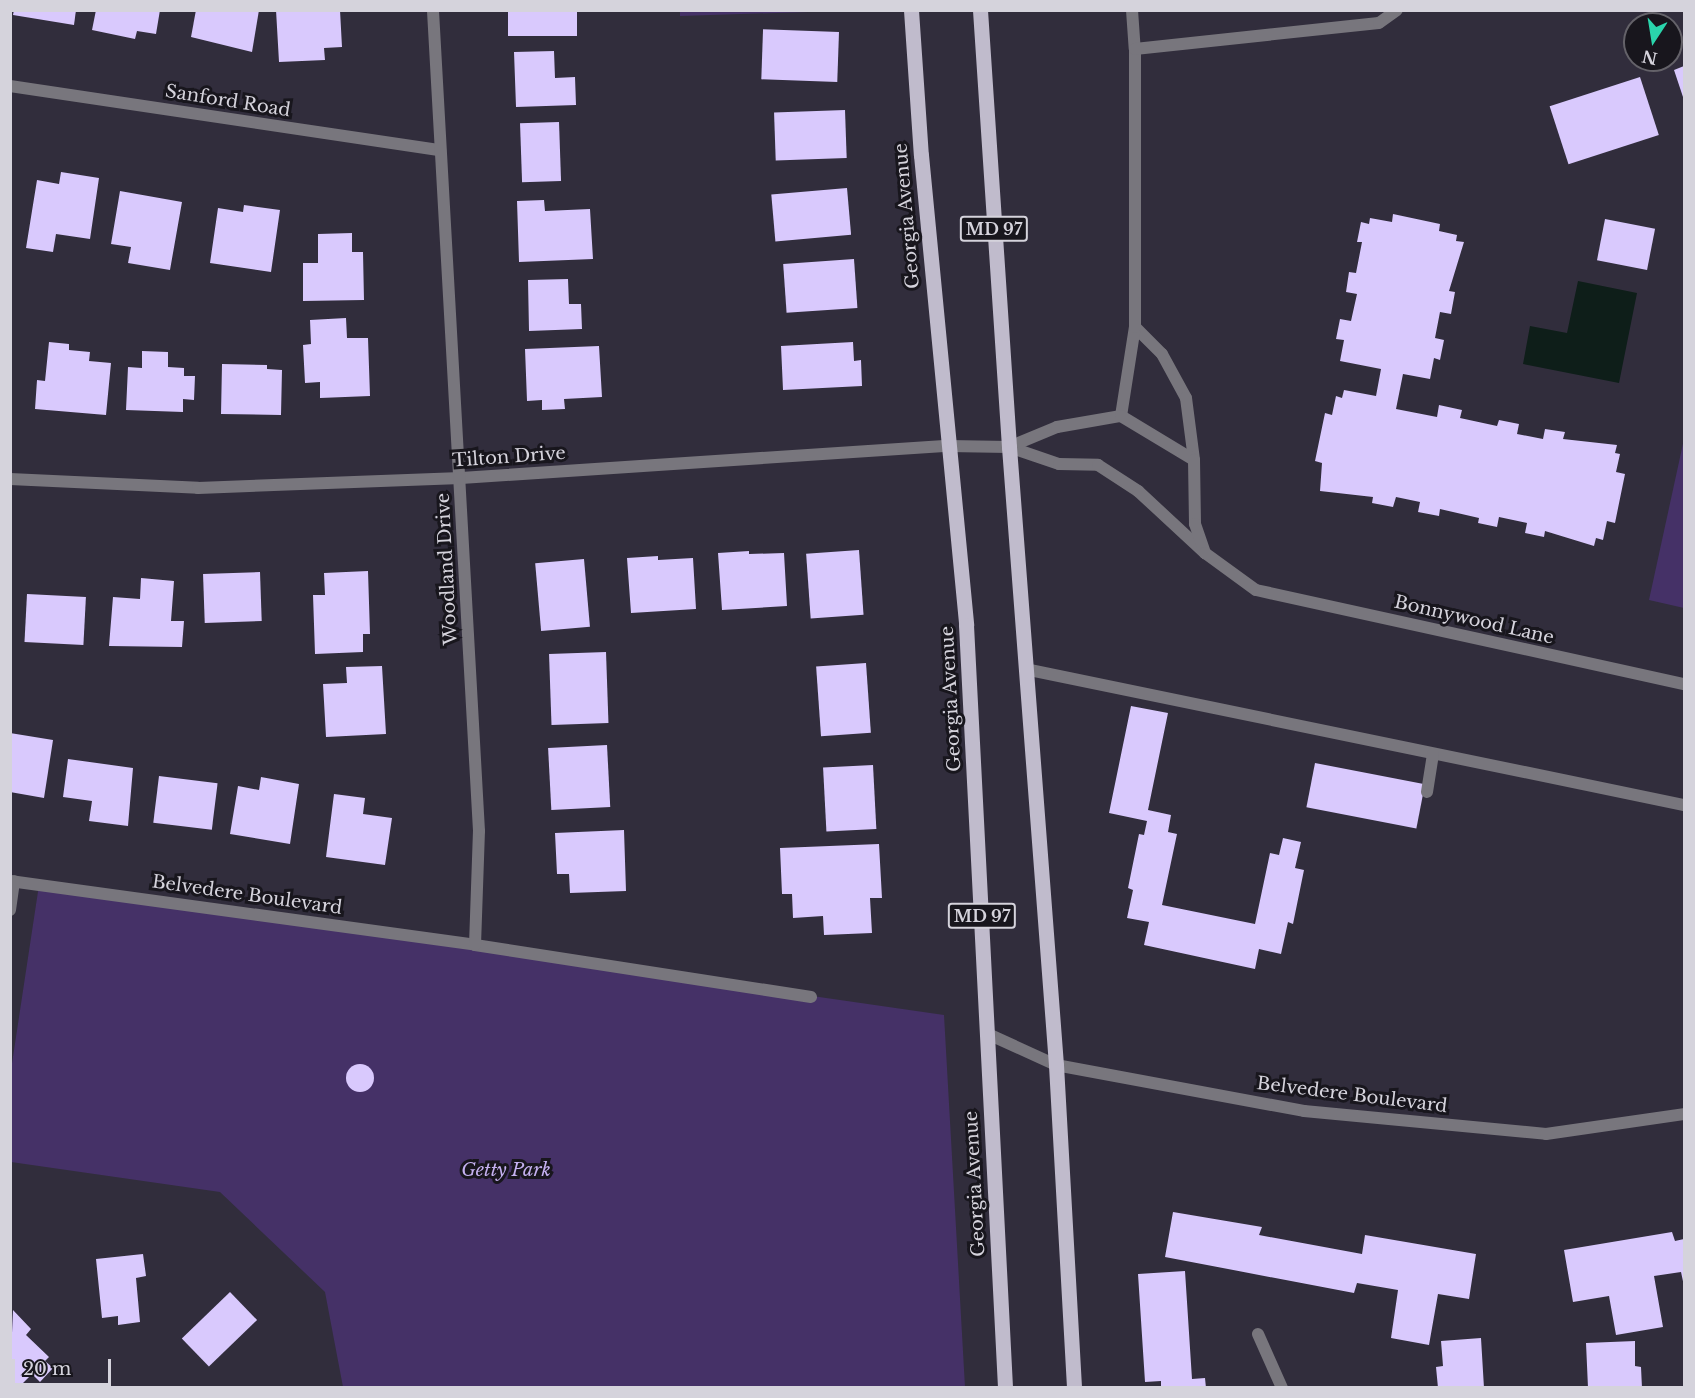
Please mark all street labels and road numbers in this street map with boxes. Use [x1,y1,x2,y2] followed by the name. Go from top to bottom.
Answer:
[164,80,292,122] street label: Sanford Road
[890,142,924,290] street label: Georgia Avenue
[960,216,1028,242] road number: MD 97
[452,442,566,472] street label: Tilton Drive
[432,492,462,646] street label: Woodland Drive
[1392,591,1556,649] street label: Bonnywood Lane
[936,625,966,773] street label: Georgia Avenue
[150,871,344,919] street label: Belvedere Boulevard
[948,903,1016,929] road number: MD 97
[1255,1073,1449,1117] street label: Belvedere Boulevard
[960,1110,990,1258] street label: Georgia Avenue

